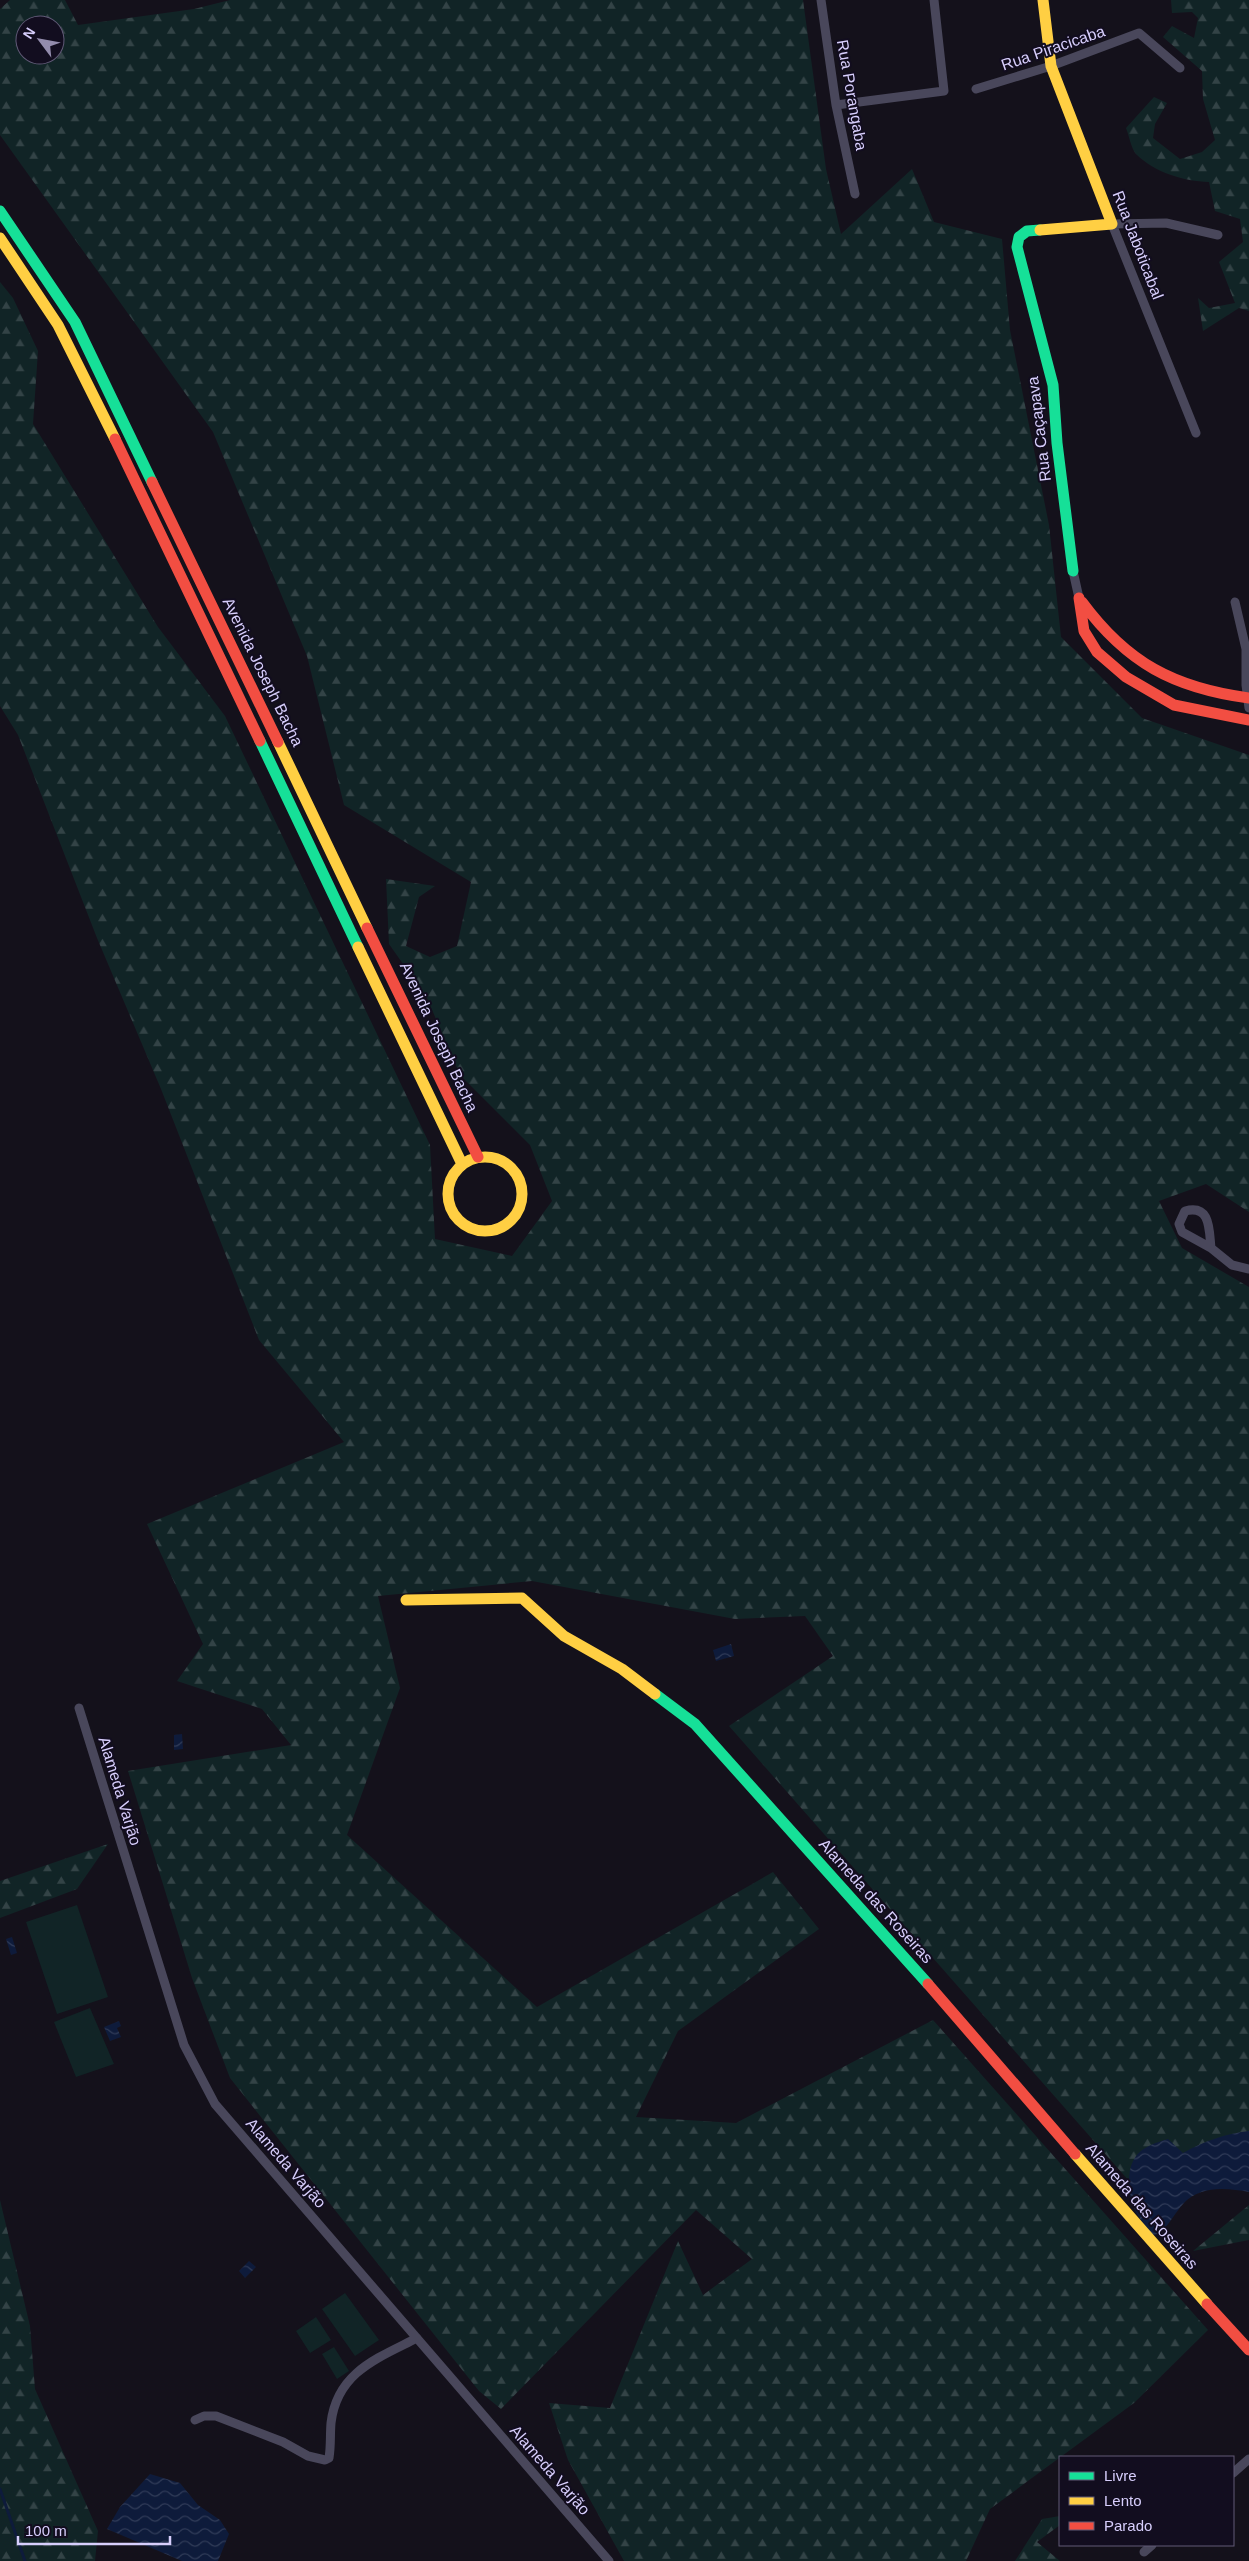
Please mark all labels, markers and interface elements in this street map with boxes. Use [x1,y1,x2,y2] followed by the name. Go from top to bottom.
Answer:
[15,15,65,65] north arrow
[999,22,1107,74] street label: Rua Piracicaba
[20,25,38,42] text: N
[834,38,870,152] street label: Rua Porangaba
[1110,188,1166,302] street label: Rua Jaboticabal
[1024,375,1054,483] street label: Rua Caçapava
[220,595,306,749] street label: Avenida Joseph Bacha
[397,959,481,1115] street label: Avenida Joseph Bacha
[95,1735,145,1847] street label: Alameda Varjão
[816,1836,936,1966] street label: Alameda das Roseiras
[243,2115,329,2211] street label: Alameda Varjão
[1083,2140,1201,2272] street label: Alameda das Roseiras
[507,2422,593,2518] street label: Alameda Varjão
[1059,2456,1234,2546] legend
[1104,2467,1137,2484] text: Livre
[1104,2492,1142,2509] text: Lento
[18,2514,170,2546] scale bar
[1104,2517,1152,2534] text: Parado
[25,2522,67,2539] text: 100 m

